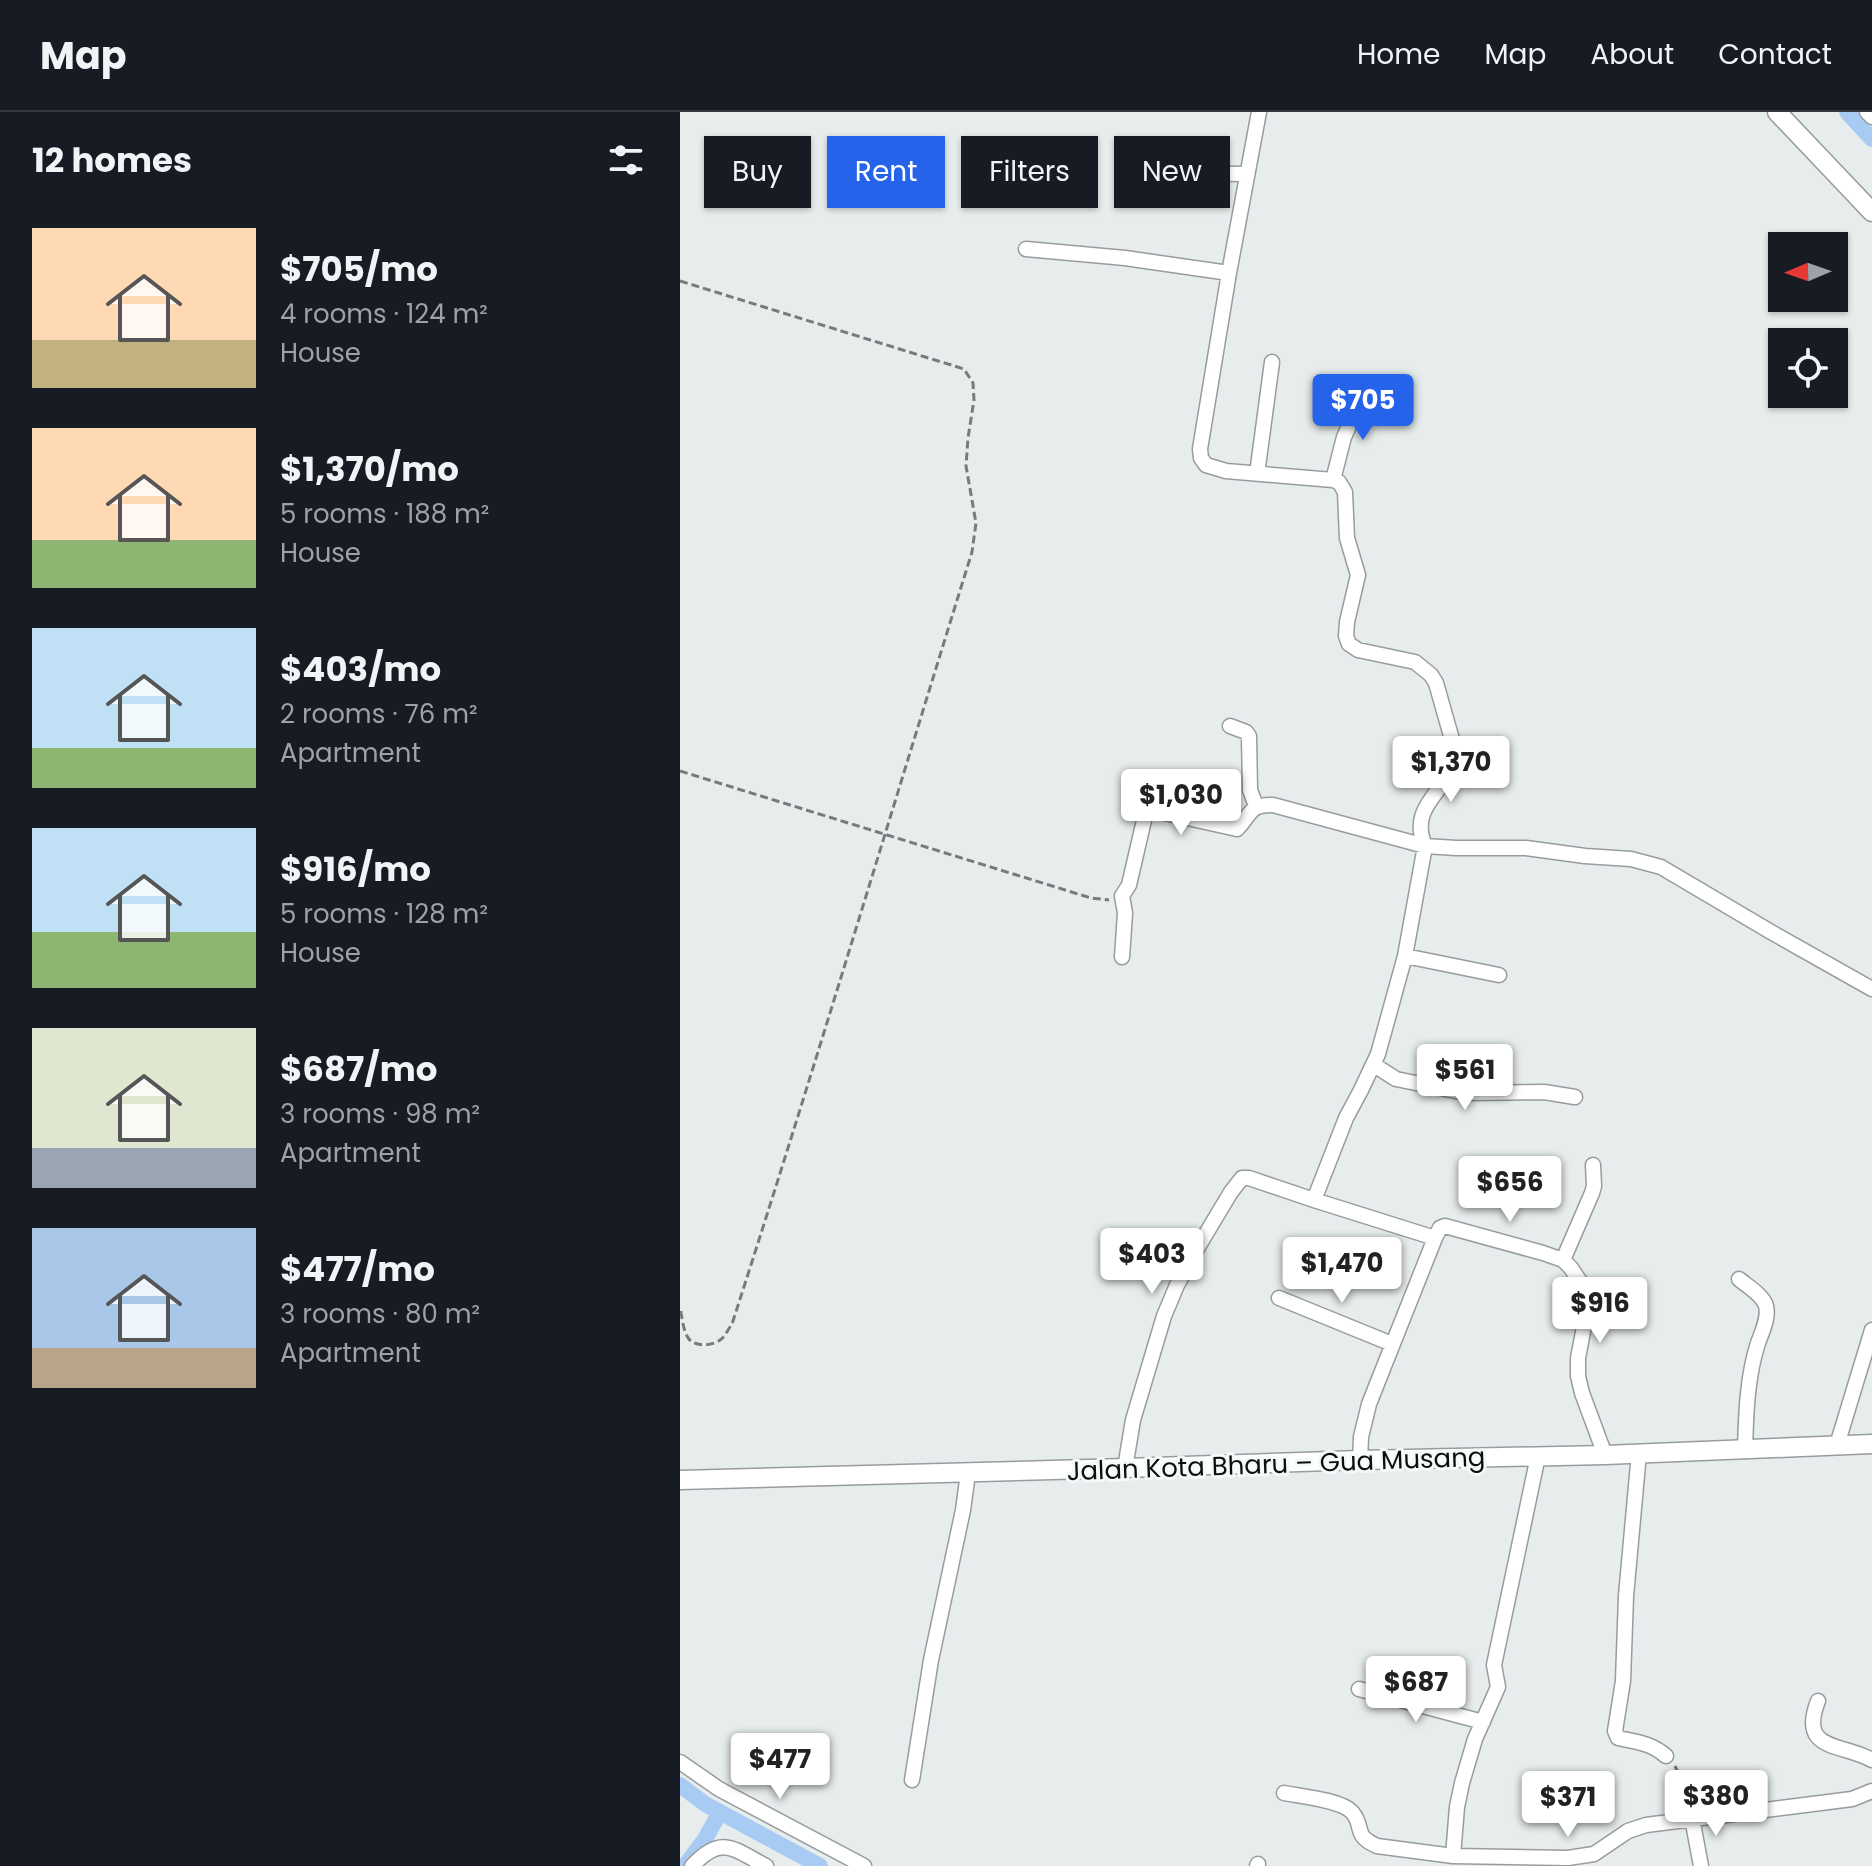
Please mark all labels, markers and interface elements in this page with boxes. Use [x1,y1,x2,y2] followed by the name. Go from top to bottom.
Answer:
[40,29,127,82] text: Map
[1357,35,1440,74] text: Home
[1484,35,1546,74] text: Map
[1590,35,1674,74] text: About
[1718,35,1832,74] text: Contact
[32,136,192,184] text: 12 homes
[704,136,811,208] chip: Buy
[827,136,945,208] chip: Rent
[961,136,1098,208] chip: Filters
[1114,136,1230,208] chip: New
[604,138,648,182] icon: filters
[1768,232,1848,312] north arrow
[1768,232,1848,408] map controls
[280,245,438,293] text: $705/mo
[96,260,192,356] icon: home
[280,296,488,332] text: 4 rooms · 124 m²
[1768,328,1848,408] button: locate
[280,335,361,371] text: House
[1316,374,1410,442] pin: $705
[1331,382,1395,418] text: $705
[280,445,459,493] text: $1,370/mo
[96,460,192,556] icon: home
[280,496,489,532] text: 5 rooms · 188 m²
[280,535,361,571] text: House
[280,645,441,693] text: $403/mo
[96,660,192,756] icon: home
[280,696,478,732] text: 2 rooms · 76 m²
[280,735,421,771] text: Apartment
[1386,736,1516,804] pin: $1,370
[1411,744,1491,780] text: $1,370
[1116,769,1246,837] pin: $1,030
[1139,777,1223,813] text: $1,030
[280,845,431,893] text: $916/mo
[96,860,192,956] icon: home
[280,896,488,932] text: 5 rooms · 128 m²
[280,935,361,971] text: House
[1418,1044,1512,1112] pin: $561
[280,1045,437,1093] text: $687/mo
[1435,1052,1495,1088] text: $561
[96,1060,192,1156] icon: home
[280,1096,480,1132] text: 3 rooms · 98 m²
[280,1135,421,1171] text: Apartment
[1463,1156,1557,1224] pin: $656
[1476,1164,1544,1200] text: $656
[1105,1228,1199,1296] pin: $403
[1118,1236,1186,1272] text: $403
[1277,1237,1407,1305] pin: $1,470
[280,1245,435,1293] text: $477/mo
[1301,1245,1383,1281] text: $1,470
[96,1260,192,1356] icon: home
[1553,1277,1647,1345] pin: $916
[1570,1285,1630,1321] text: $916
[280,1296,480,1332] text: 3 rooms · 80 m²
[280,1335,421,1371] text: Apartment
[1066,1439,1486,1489] street label: Jalan Kota Bharu – Gua Musang
[1369,1656,1463,1724] pin: $687
[1384,1664,1448,1700] text: $687
[733,1733,827,1801] pin: $477
[749,1741,811,1777] text: $477
[1669,1770,1763,1838] pin: $380
[1521,1771,1615,1839] pin: $371
[1683,1778,1749,1814] text: $380
[1540,1779,1596,1815] text: $371

